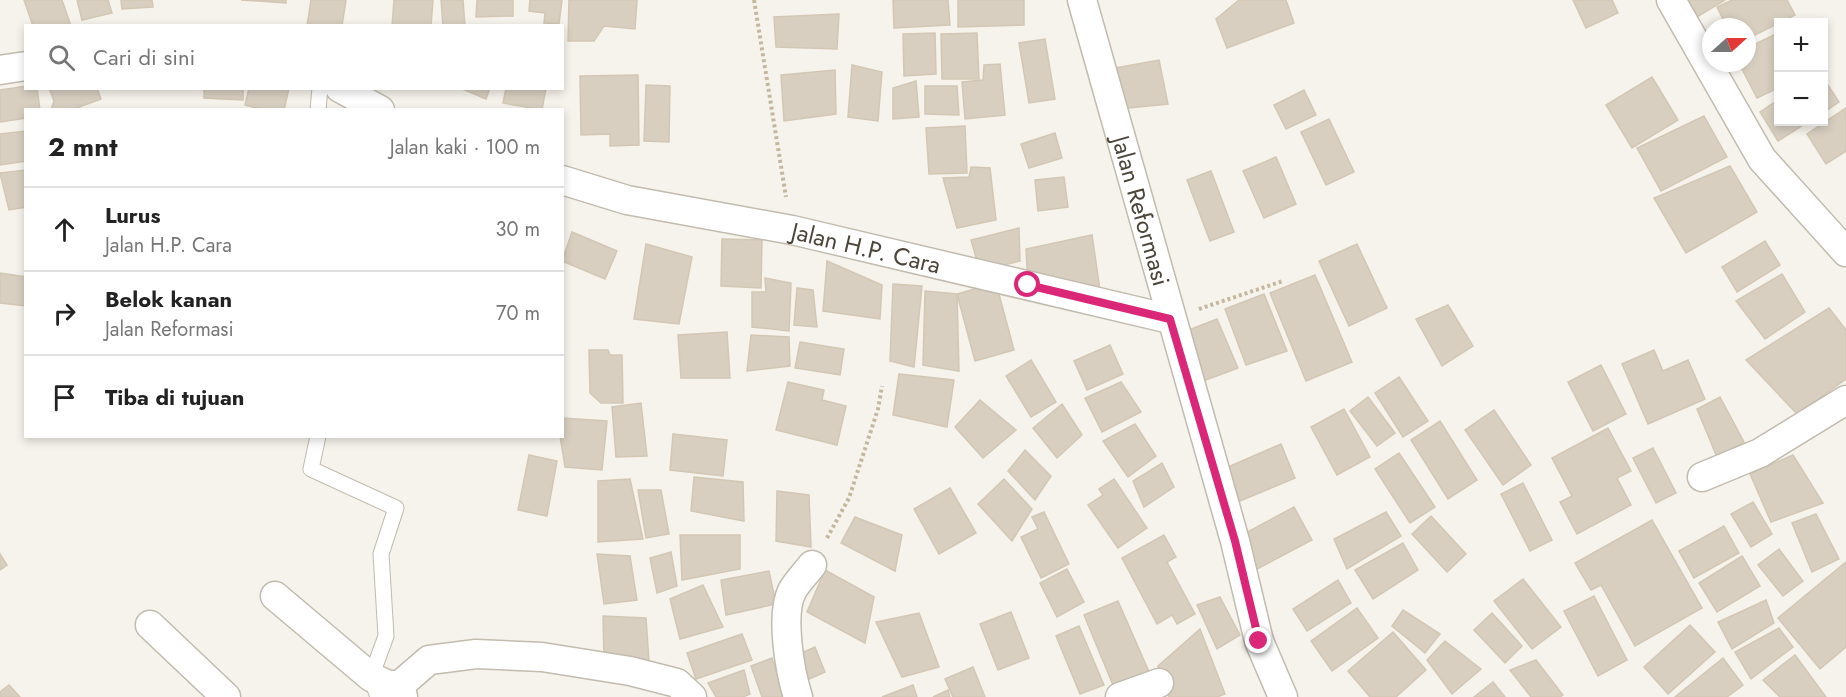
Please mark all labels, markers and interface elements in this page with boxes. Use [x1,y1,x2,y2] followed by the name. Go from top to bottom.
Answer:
[1702,18,1756,72] north arrow
[1774,18,1828,126] map controls
[1774,18,1828,72] button: +
[24,24,564,90] search box
[45,41,78,74] icon: search
[93,41,195,73] text: Cari di sini
[1774,72,1828,126] button: −
[48,128,117,166] text: 2 mnt
[1103,129,1179,290] street label: Jalan Reformasi
[390,133,540,162] text: Jalan kaki · 100 m
[105,199,161,231] text: Lurus
[785,212,944,282] street label: Jalan H.P. Cara
[48,213,81,246] icon: ahead
[495,215,540,244] text: 30 m
[105,231,232,260] text: Jalan H.P. Cara
[1014,271,1040,297] route start
[105,283,232,315] text: Belok kanan
[48,297,81,330] icon: right
[496,299,540,328] text: 70 m
[105,315,234,344] text: Jalan Reformasi
[48,381,81,414] icon: arrive
[105,381,244,413] text: Tiba di tujuan
[1245,627,1271,653] route end

